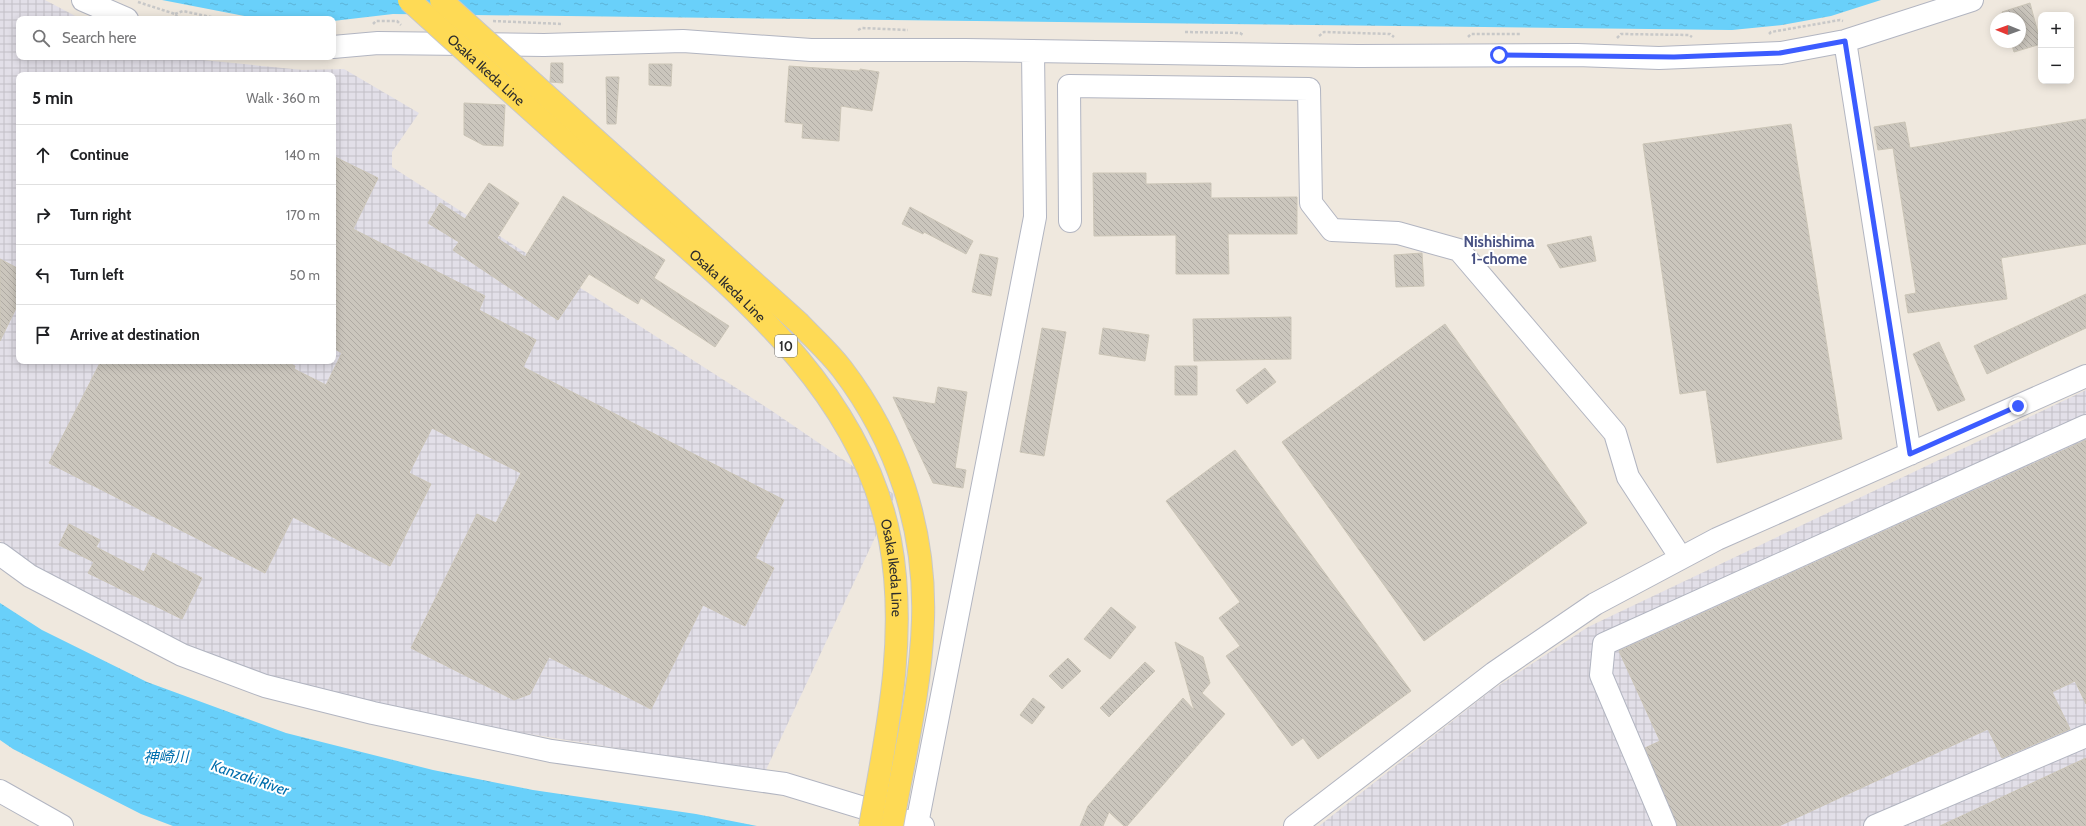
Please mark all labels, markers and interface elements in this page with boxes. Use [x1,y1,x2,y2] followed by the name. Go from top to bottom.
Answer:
[1990,12,2026,48] north arrow
[2038,12,2074,84] map controls
[2038,12,2074,48] button: +
[16,16,336,60] search box
[30,27,52,49] icon: search
[62,29,137,47] text: Search here
[443,30,529,110] street label: Osaka Ikeda Line
[1490,46,1508,64] route start
[2038,48,2074,84] button: −
[32,88,73,108] text: 5 min
[246,90,320,106] text: Walk · 360 m
[32,144,54,166] icon: ahead
[70,146,129,164] text: Continue
[285,147,320,163] text: 140 m
[32,204,54,226] icon: right
[70,206,131,224] text: Turn right
[286,207,320,223] text: 170 m
[1464,233,1535,268] district label: Nishishima 1-chome
[686,245,770,326] street label: Osaka Ikeda Line
[32,264,54,286] icon: left
[70,266,124,284] text: Turn left
[290,267,320,283] text: 50 m
[32,324,54,346] icon: arrive
[70,326,200,344] text: Arrive at destination
[775,335,797,357] road number: 10
[2009,397,2027,415] route end
[877,517,906,617] street label: Osaka Ikeda Line
[143,748,190,766] water label: 神崎川
[209,756,292,800] water label: Kanzaki River

